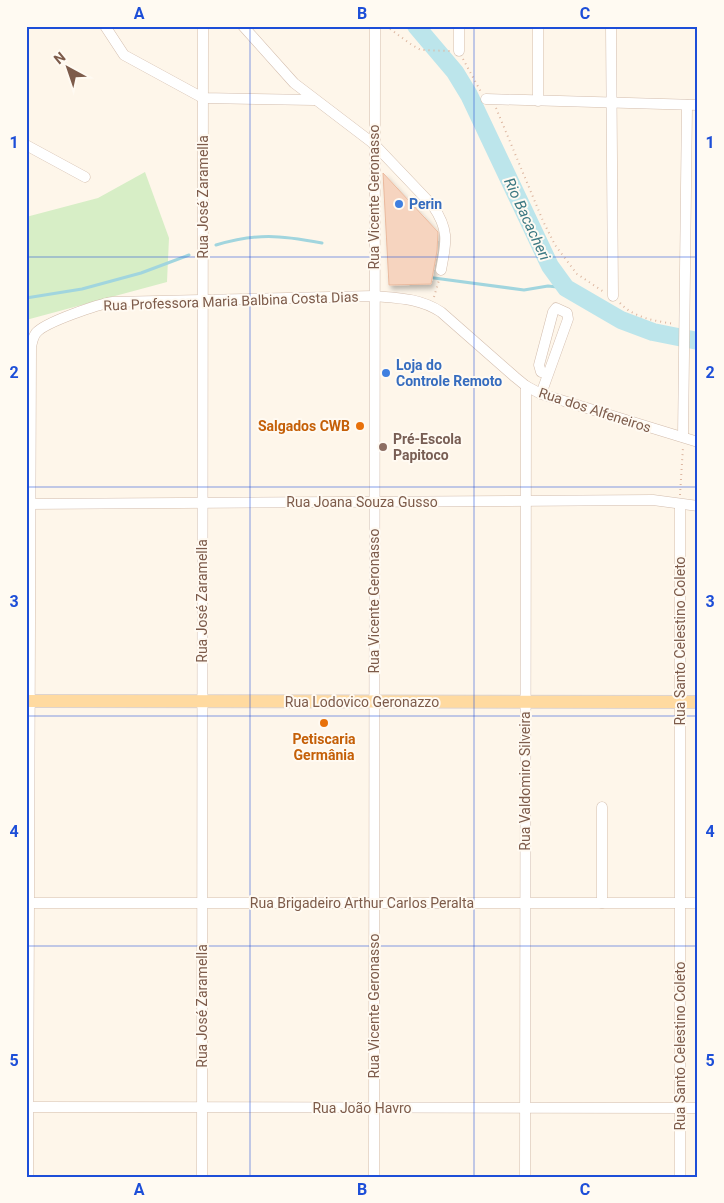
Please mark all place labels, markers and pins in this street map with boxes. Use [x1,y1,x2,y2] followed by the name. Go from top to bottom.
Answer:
[409,196,442,212] place label: Perin
[393,198,405,210] marker: Perin
[396,357,502,389] place label: Loja do Controle Remoto
[380,367,392,379] marker: Loja do Controle Remoto
[258,418,350,434] place label: Salgados CWB
[354,420,366,432] marker: Salgados CWB
[393,431,462,463] place label: Pré-Escola Papitoco
[377,441,389,453] marker: Pré-Escola Papitoco
[318,717,330,729] marker: Petiscaria Germânia
[292,731,356,763] place label: Petiscaria Germânia

